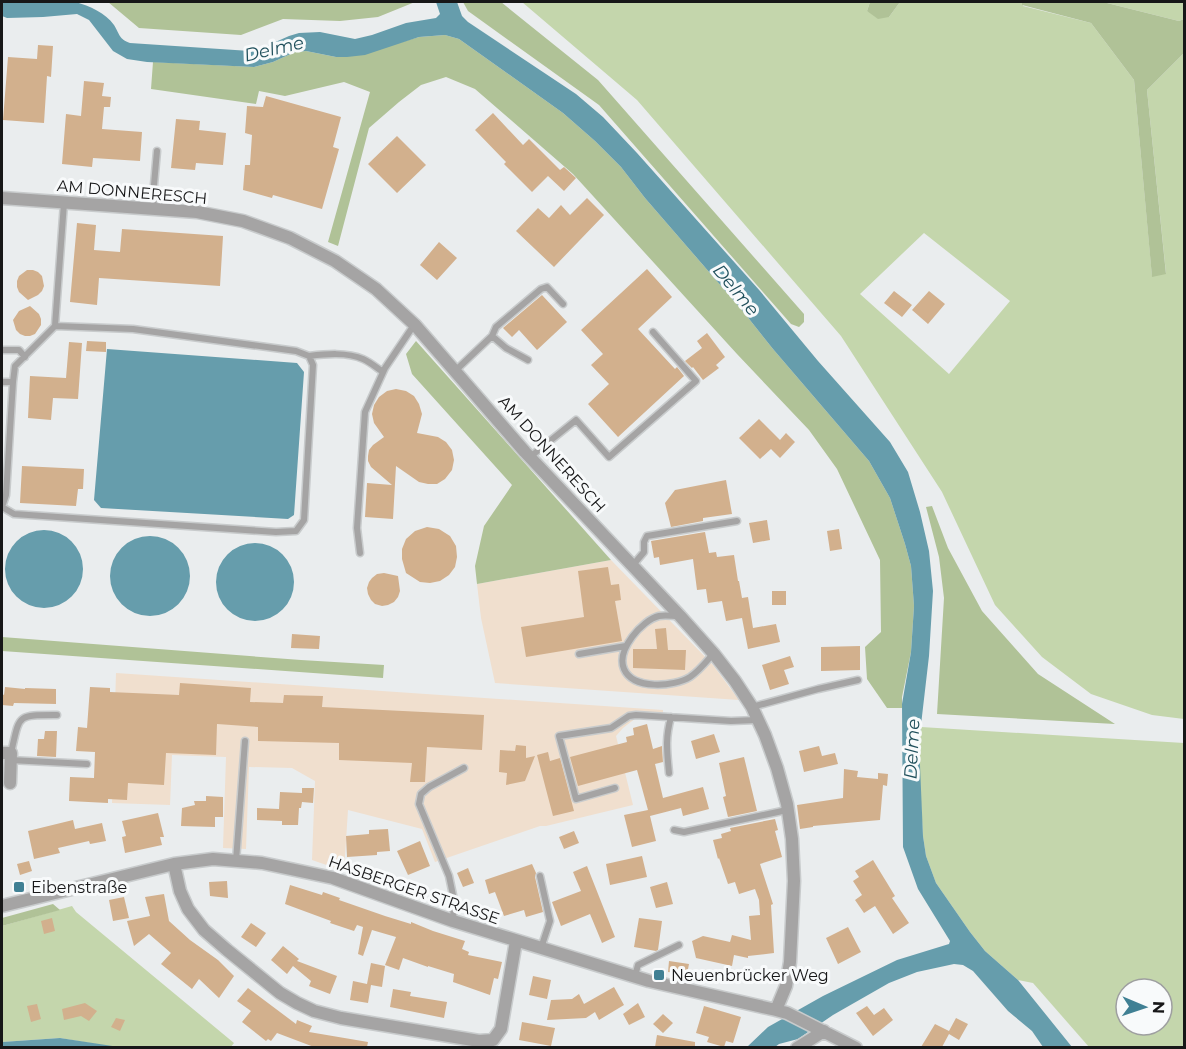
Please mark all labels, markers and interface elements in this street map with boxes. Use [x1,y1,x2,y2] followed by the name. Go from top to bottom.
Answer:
[242,31,306,67] water label: Delme
[56,176,208,208] street label: AM DONNERESCH
[708,260,764,320] water label: Delme
[494,392,610,516] street label: AM DONNERESCH
[899,718,925,780] water label: Delme
[326,852,502,928] street label: HASBERGER STRASSE
[31,878,127,897] place label: Eibenstraße
[12,880,26,894] marker: Eibenstraße
[671,966,829,985] place label: Neuenbrücker Weg
[652,968,666,982] marker: Neuenbrücker Weg
[1114,977,1174,1037] north arrow
[1149,1001,1168,1014] text: N

